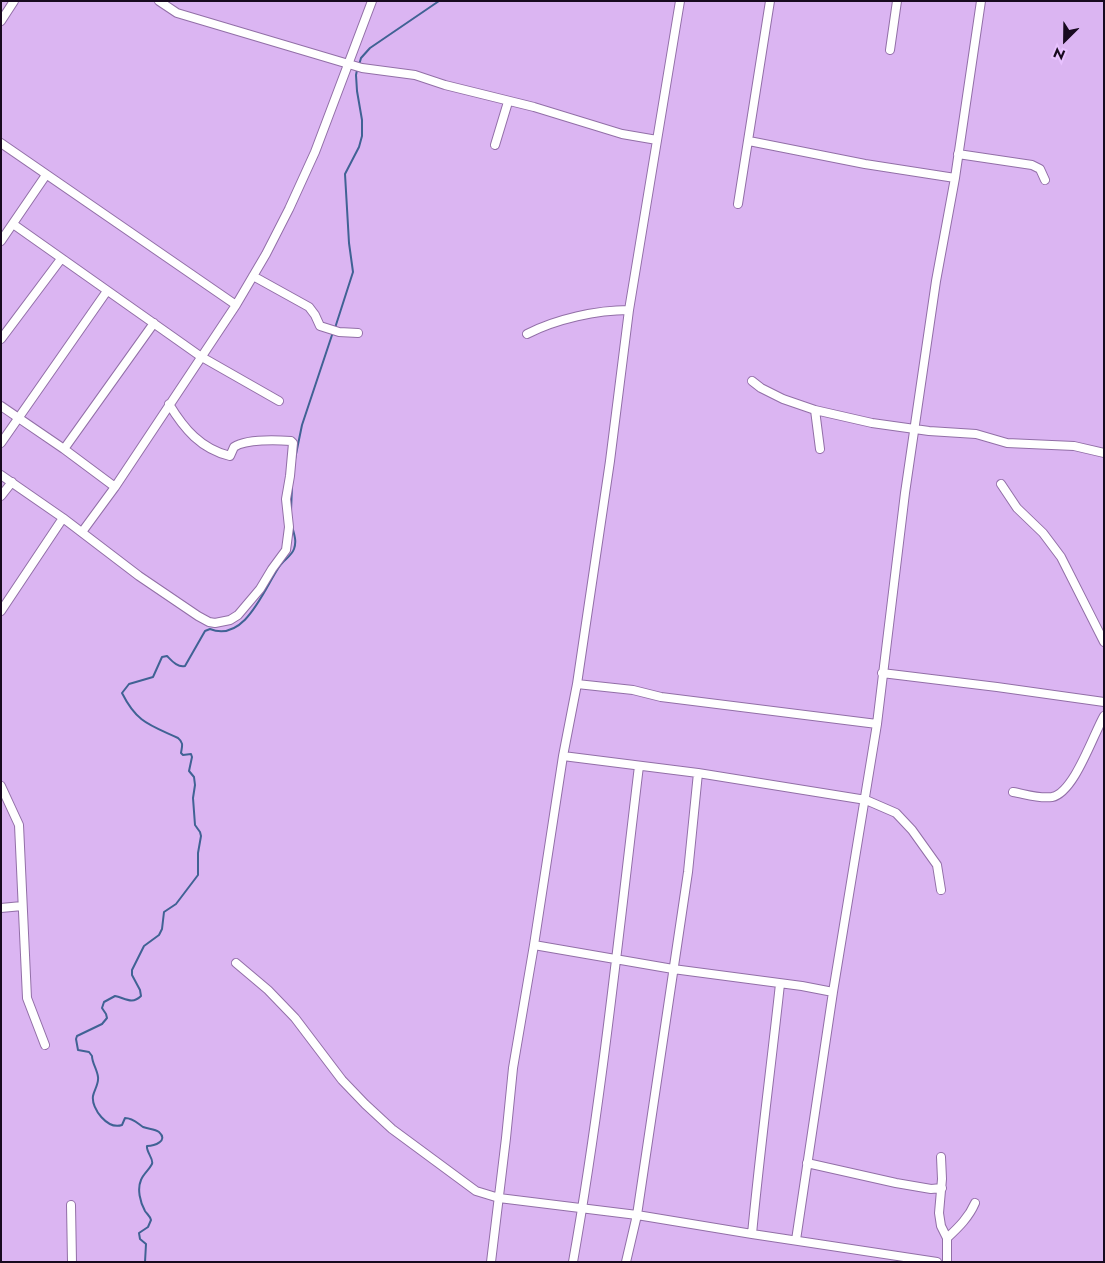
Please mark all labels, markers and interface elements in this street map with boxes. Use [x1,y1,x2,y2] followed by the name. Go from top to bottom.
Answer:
[1040,15,1090,65] north arrow
[1050,42,1068,65] text: N

